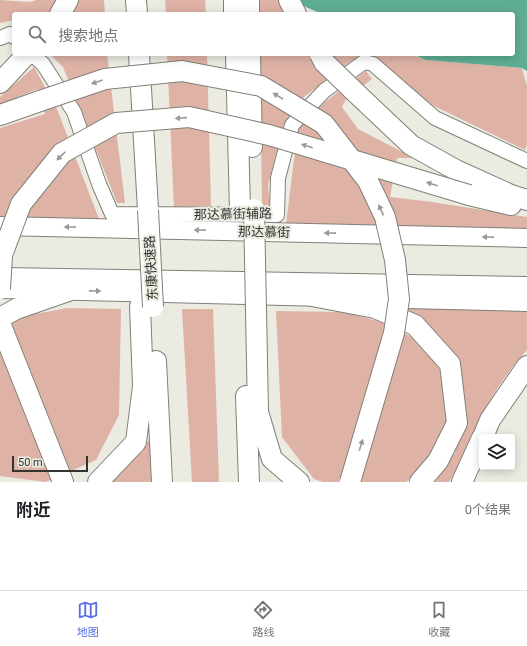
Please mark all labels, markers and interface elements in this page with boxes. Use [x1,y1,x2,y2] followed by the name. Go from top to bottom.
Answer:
[12,12,515,56] search box
[26,23,48,45] icon: search
[58,27,118,45] text: 搜索地点
[90,79,102,85] one-way arrow
[273,92,283,100] one-way arrow
[175,114,187,121] one-way arrow
[301,143,313,149] one-way arrow
[56,151,66,161] one-way arrow
[426,181,438,187] one-way arrow
[378,204,384,216] one-way arrow
[194,206,272,222] street label: 那达慕街辅路
[63,224,76,230] one-way arrow
[238,224,290,240] street label: 那达慕街
[194,227,206,234] one-way arrow
[324,230,336,237] one-way arrow
[481,234,494,240] one-way arrow
[142,235,160,301] street label: 东康快速路
[89,288,102,294] one-way arrow
[479,434,515,470] map controls
[479,434,515,470] button: layers
[358,438,364,450] one-way arrow
[12,454,88,473] scale bar
[18,456,43,469] text: 50 m
[16,500,50,520] text: 附近
[465,502,511,517] text: 0个结果
[77,599,99,639] tab: 地图
[252,599,274,639] tab: 路线
[428,599,450,639] tab: 收藏

